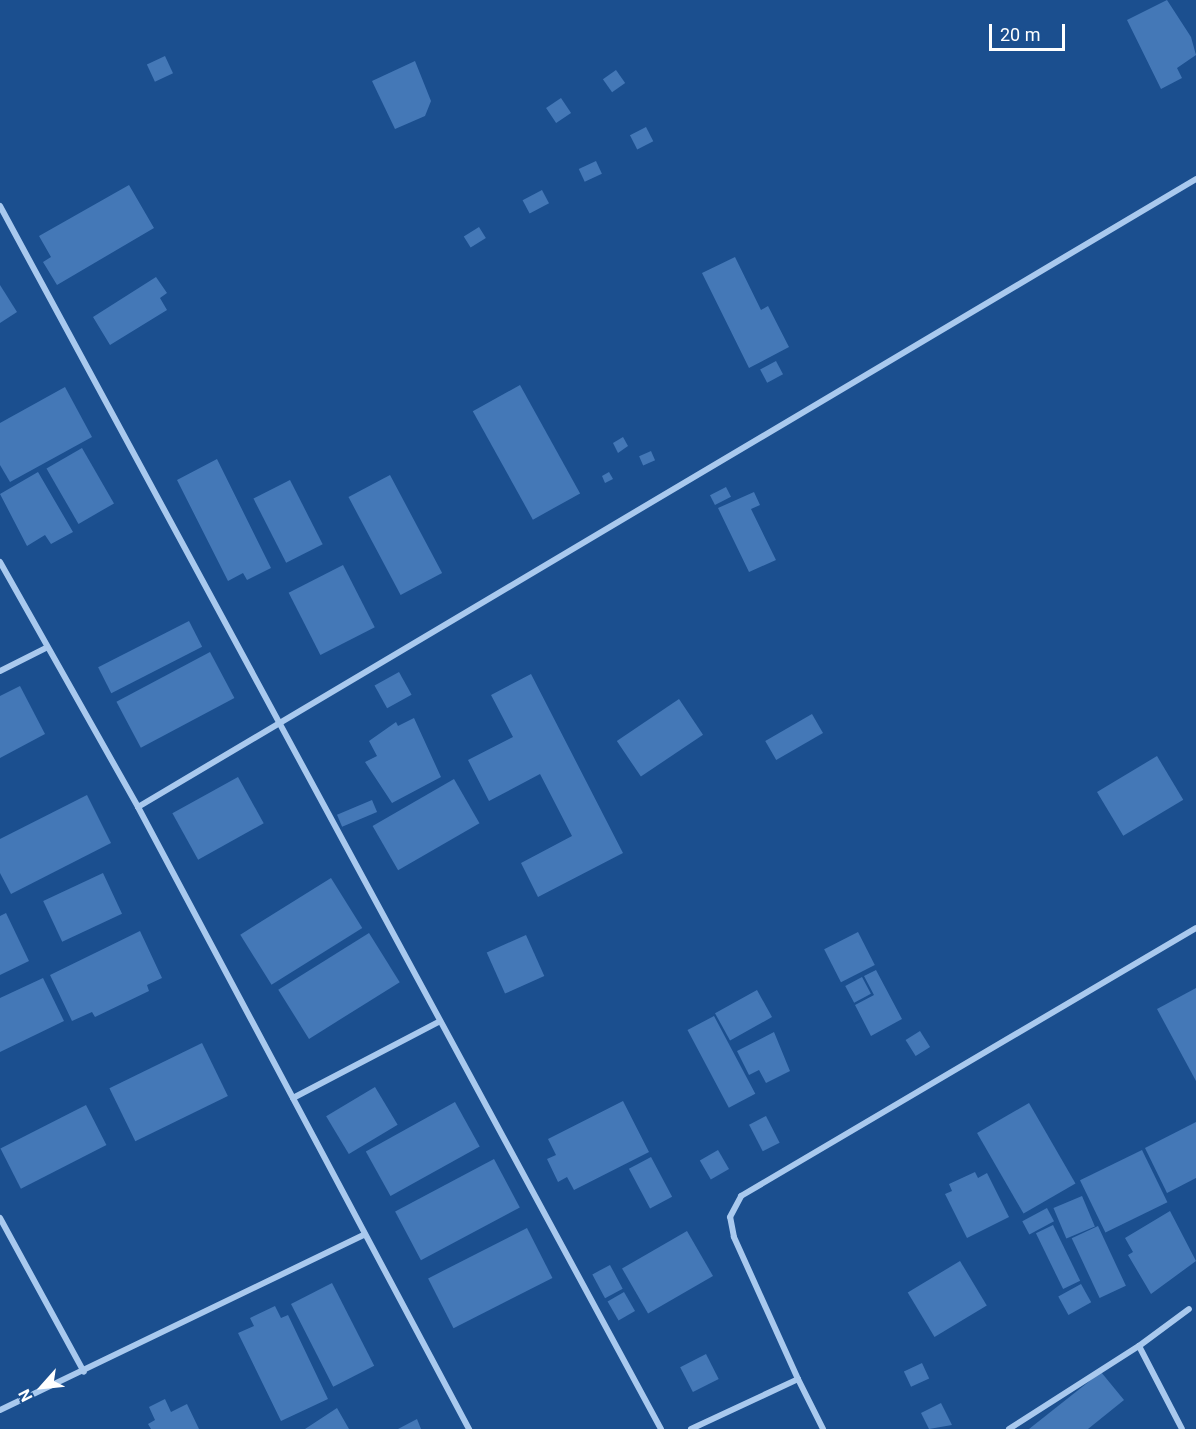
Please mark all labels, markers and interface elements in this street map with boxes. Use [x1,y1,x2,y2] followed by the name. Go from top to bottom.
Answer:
[992,12,1068,50] scale bar
[1000,24,1040,45] text: 20 m
[12,1357,72,1417] north arrow
[14,1386,37,1405] text: N

